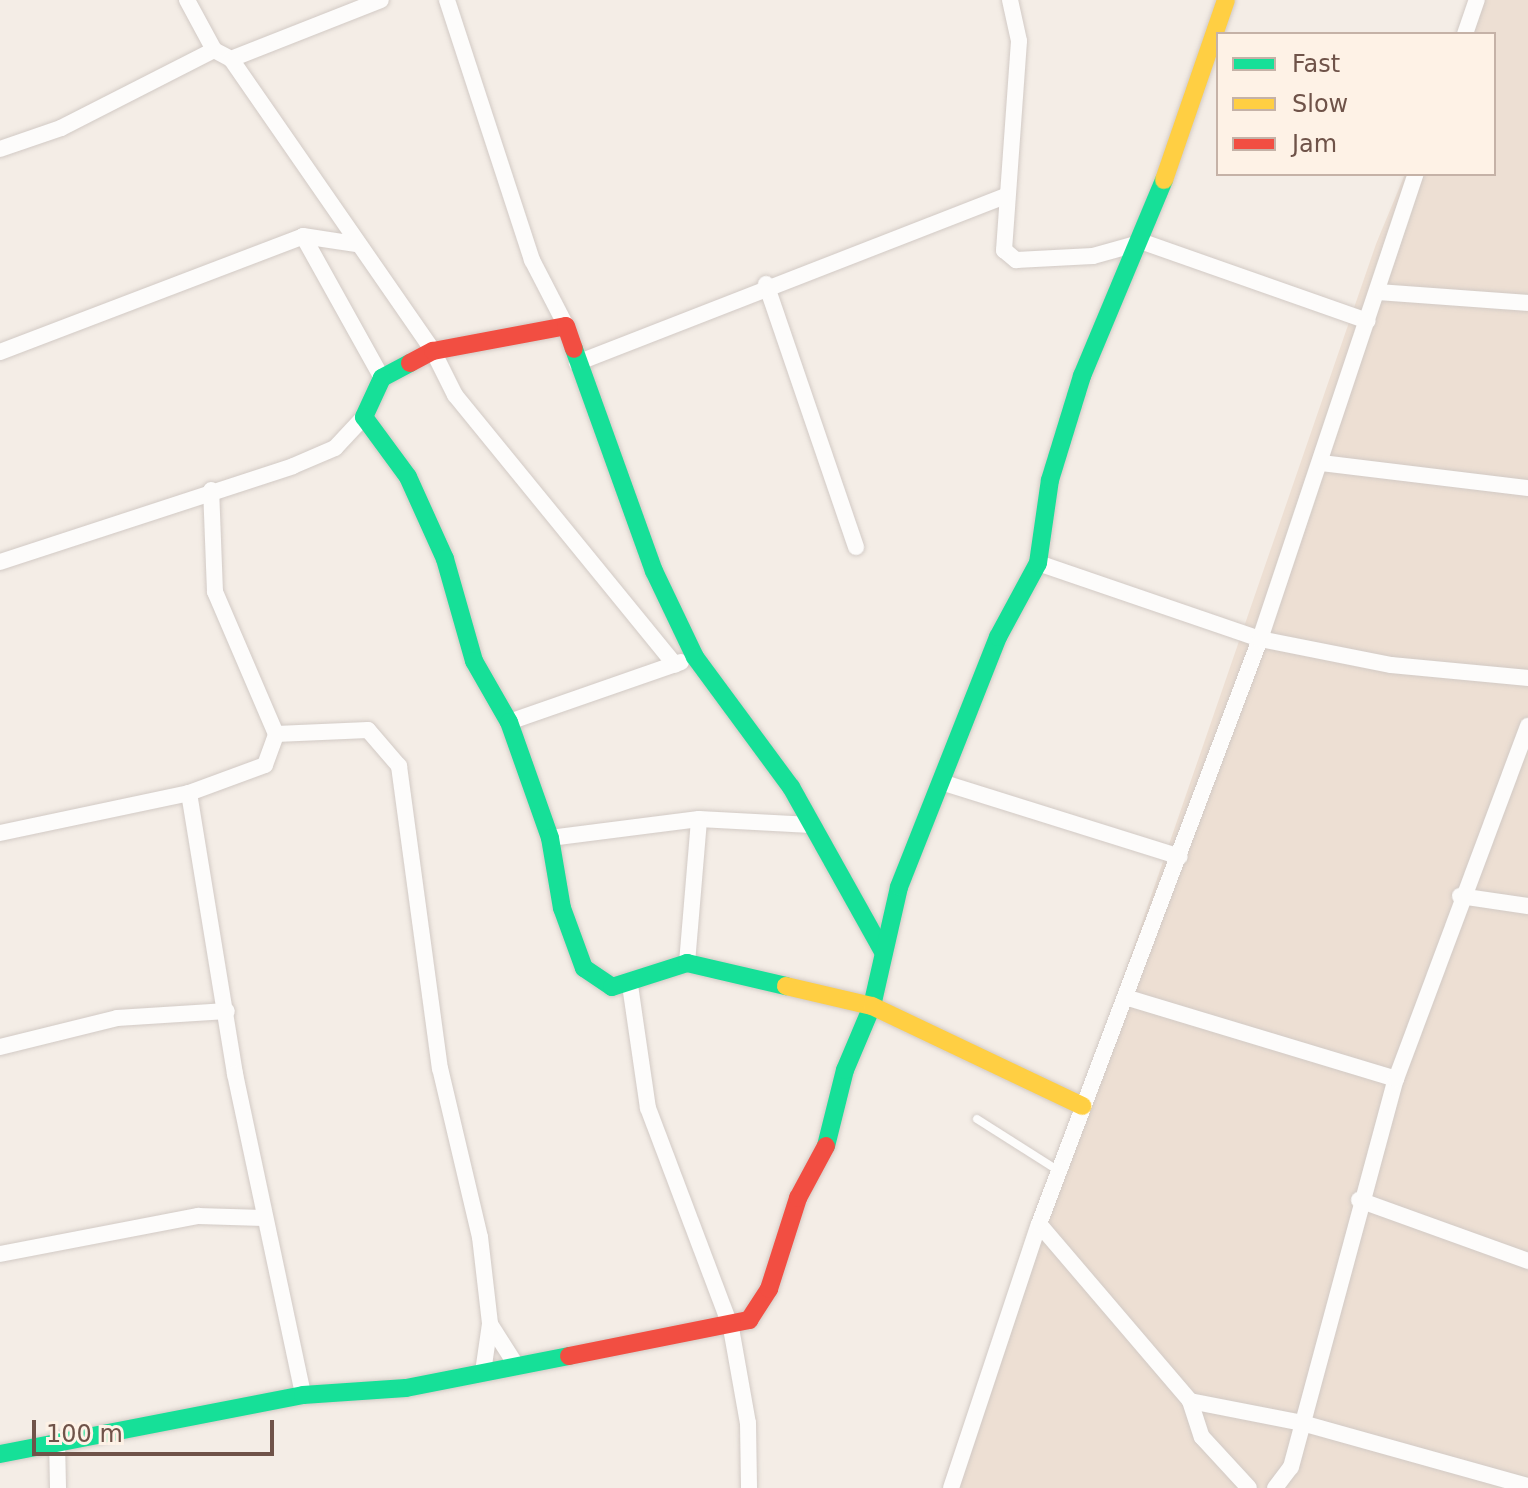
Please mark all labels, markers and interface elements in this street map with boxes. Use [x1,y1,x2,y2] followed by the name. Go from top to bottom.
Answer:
[1216,32,1496,176] legend
[1292,50,1340,78] text: Fast
[1292,90,1348,118] text: Slow
[1292,130,1337,158] text: Jam
[36,1404,278,1454] scale bar
[46,1420,123,1448] text: 100 m

